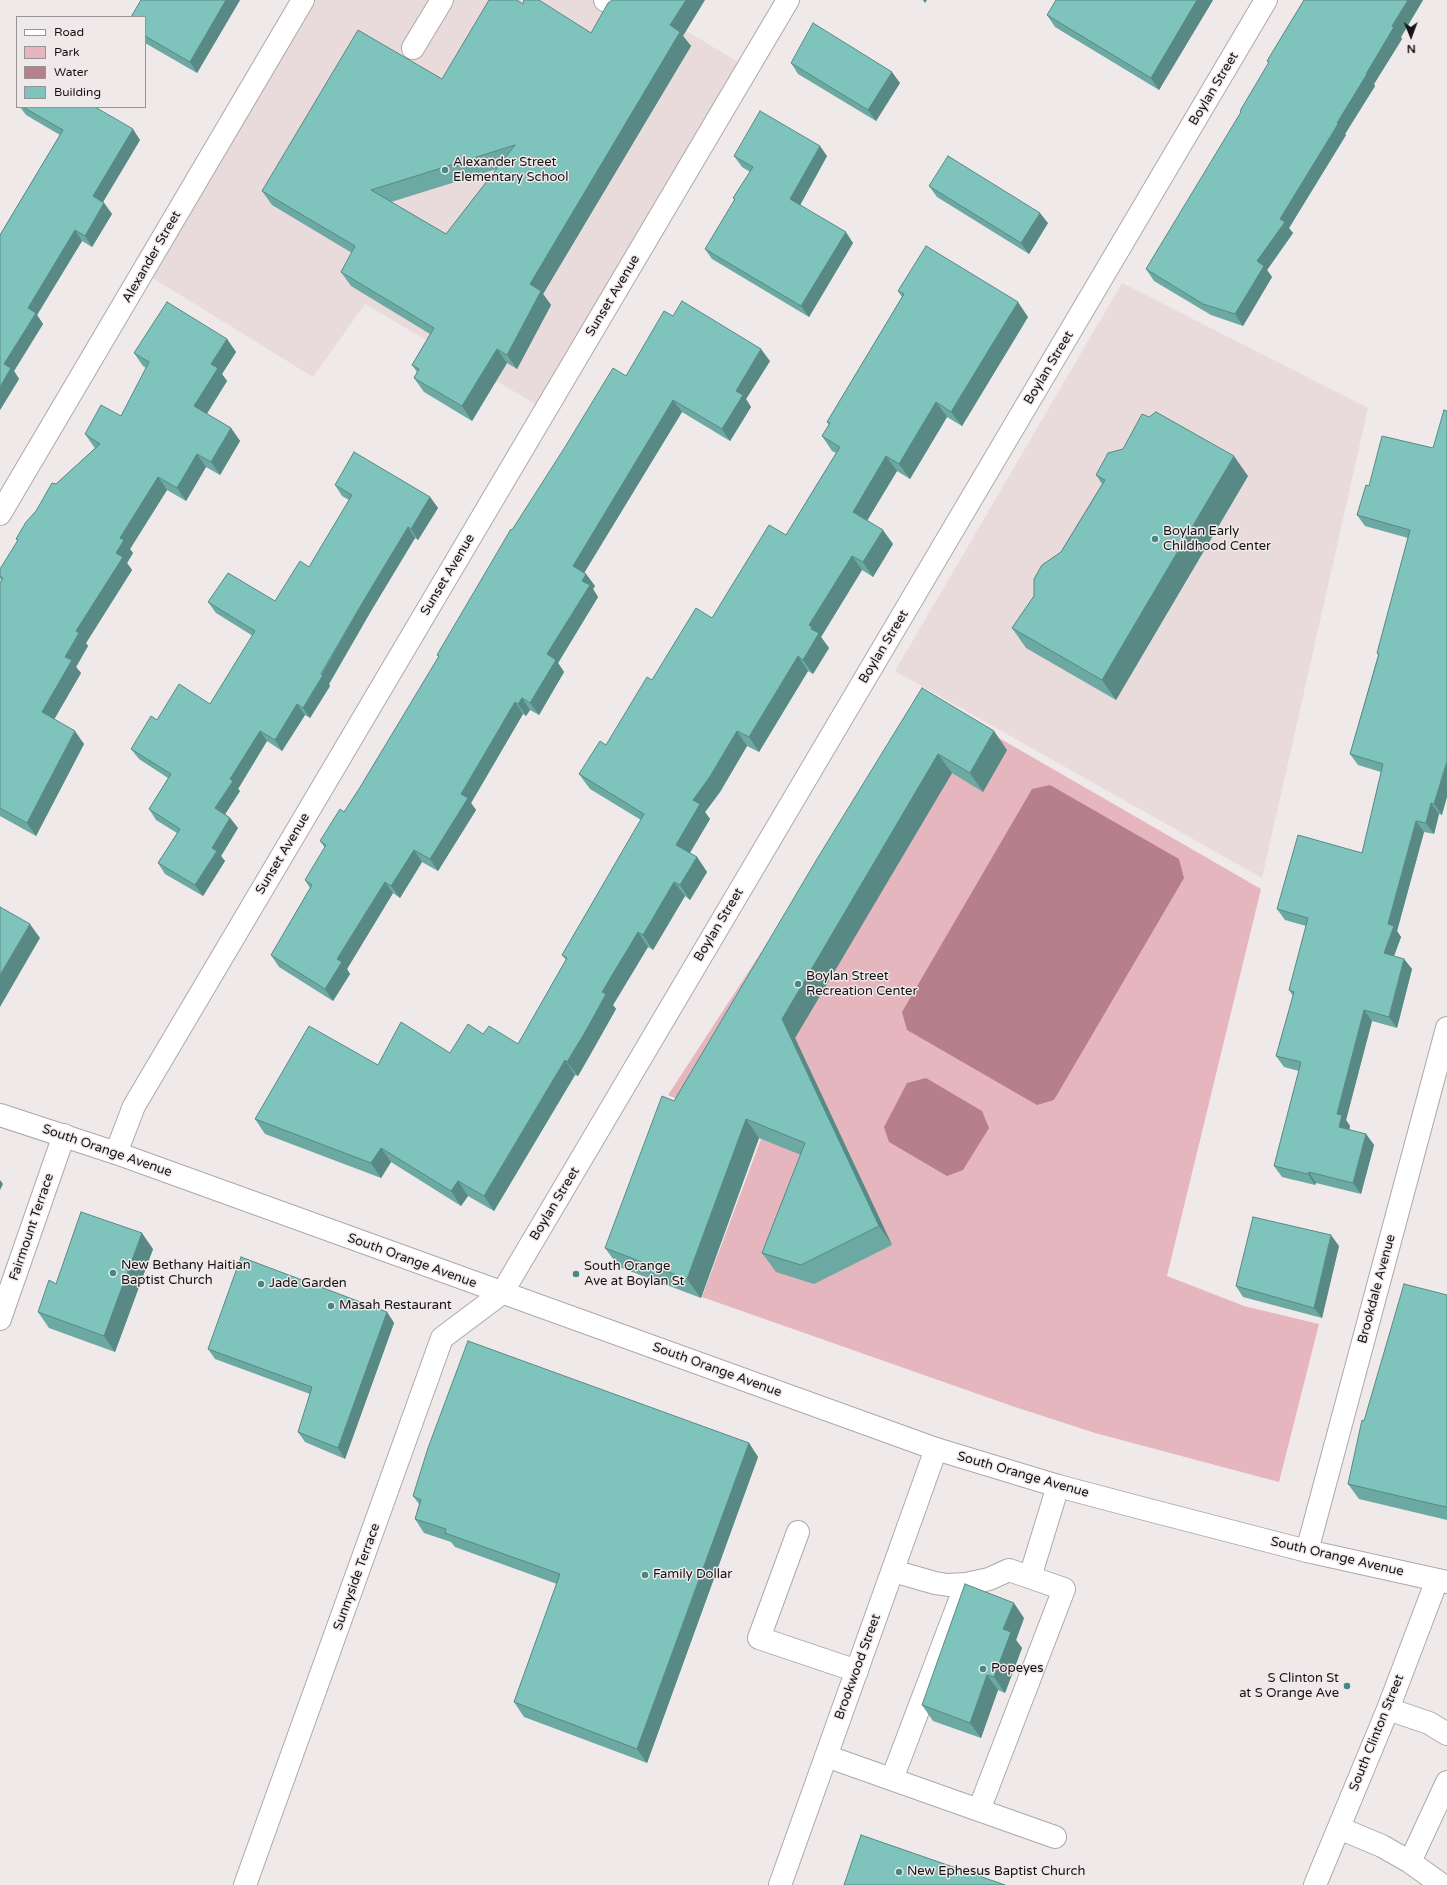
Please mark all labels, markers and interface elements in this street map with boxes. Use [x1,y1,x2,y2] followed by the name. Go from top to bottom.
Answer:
[16,16,146,108] legend
[1391,16,1431,56] north arrow
[54,25,84,39] text: Road
[1407,42,1416,55] text: N
[54,45,80,59] text: Park
[1186,50,1242,128] street label: Boylan Street
[54,65,88,79] text: Water
[54,85,101,99] text: Building
[453,155,568,186] place label: Alexander Street Elementary School
[440,165,450,175] marker: Alexander Street Elementary School
[119,208,185,306] street label: Alexander Street
[583,252,643,340] street label: Sunset Avenue
[1021,329,1077,407] street label: Boylan Street
[1163,524,1271,555] place label: Boylan Early Childhood Center
[418,531,478,619] street label: Sunset Avenue
[1150,534,1160,544] marker: Boylan Early Childhood Center
[856,608,912,686] street label: Boylan Street
[253,810,313,898] street label: Sunset Avenue
[691,886,747,964] street label: Boylan Street
[806,969,917,1000] place label: Boylan Street Recreation Center
[793,979,803,989] marker: Boylan Street Recreation Center
[40,1121,174,1181] street label: South Orange Avenue
[527,1165,583,1243] street label: Boylan Street
[6,1171,58,1283] street label: Fairmount Terrace
[345,1230,479,1292] street label: South Orange Avenue
[1355,1233,1399,1345] street label: Brookdale Avenue
[121,1258,251,1289] place label: New Bethany Haitian Baptist Church
[584,1259,685,1290] place label: South Orange Ave at Boylan St
[108,1268,118,1278] marker: New Bethany Haitian Baptist Church
[571,1269,581,1279] marker: South Orange Ave at Boylan St
[269,1276,347,1292] place label: Jade Garden
[256,1279,266,1289] marker: Jade Garden
[339,1298,452,1314] place label: Masah Restaurant
[326,1301,336,1311] marker: Masah Restaurant
[650,1339,784,1401] street label: South Orange Avenue
[955,1449,1091,1501] street label: South Orange Avenue
[330,1521,384,1633] street label: Sunnyside Terrace
[1269,1534,1405,1580] street label: South Orange Avenue
[653,1567,732,1583] place label: Family Dollar
[640,1570,650,1580] marker: Family Dollar
[832,1612,884,1722] street label: Brookwood Street
[991,1661,1043,1677] place label: Popeyes
[978,1664,988,1674] marker: Popeyes
[1239,1671,1339,1702] place label: S Clinton St at S Orange Ave
[1346,1672,1408,1794] street label: South Clinton Street
[1342,1681,1352,1691] marker: S Clinton St at S Orange Ave
[907,1864,1085,1880] place label: New Ephesus Baptist Church
[894,1867,904,1877] marker: New Ephesus Baptist Church

